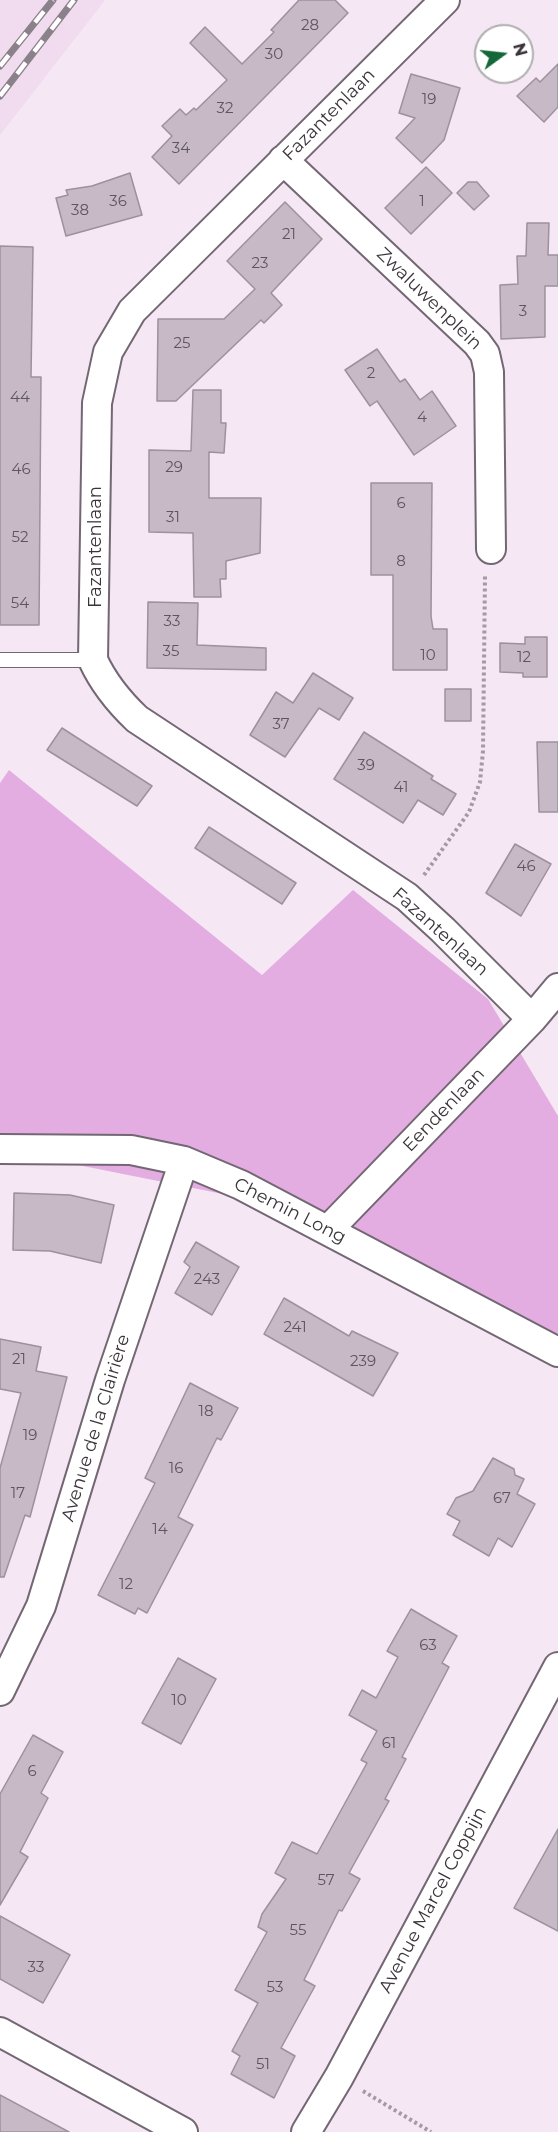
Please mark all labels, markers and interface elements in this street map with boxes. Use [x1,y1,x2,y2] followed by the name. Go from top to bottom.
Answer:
[301,17,319,35] house number: 28
[474,24,534,84] north arrow
[509,41,531,58] text: N
[265,46,283,64] house number: 30
[278,64,380,166] street label: Fazantenlaan
[422,91,436,109] house number: 19
[217,100,233,118] house number: 32
[172,140,190,158] house number: 34
[109,193,127,211] house number: 36
[419,193,425,211] house number: 1
[71,202,89,220] house number: 38
[282,226,296,244] house number: 21
[372,243,486,355] street label: Zwaluwenplein
[252,255,268,273] house number: 23
[519,303,527,321] house number: 3
[173,335,191,353] house number: 25
[367,365,375,383] house number: 2
[10,389,30,407] house number: 44
[417,409,427,427] house number: 4
[165,459,183,477] house number: 29
[11,461,31,479] house number: 46
[85,486,107,608] street label: Fazantenlaan
[396,495,406,513] house number: 6
[166,509,180,527] house number: 31
[12,529,28,547] house number: 52
[396,553,406,571] house number: 8
[11,595,29,613] house number: 54
[164,613,180,631] house number: 33
[163,643,179,661] house number: 35
[420,647,436,665] house number: 10
[517,649,531,667] house number: 12
[272,716,290,734] house number: 37
[357,757,375,775] house number: 39
[394,779,408,797] house number: 41
[516,858,536,876] house number: 46
[387,883,493,981] street label: Fazantenlaan
[399,1063,489,1157] street label: Eendenlaan
[230,1173,350,1249] street label: Chemin Long
[194,1271,220,1289] house number: 243
[283,1319,307,1337] house number: 241
[57,1332,135,1524] street label: Avenue de la Clairière
[12,1351,26,1369] house number: 21
[350,1353,376,1371] house number: 239
[199,1403,213,1421] house number: 18
[23,1427,37,1445] house number: 19
[169,1460,183,1478] house number: 16
[11,1485,25,1503] house number: 17
[493,1490,511,1508] house number: 67
[152,1521,168,1539] house number: 14
[119,1576,133,1594] house number: 12
[419,1637,437,1655] house number: 63
[171,1692,187,1710] house number: 10
[382,1735,396,1753] house number: 61
[27,1763,37,1781] house number: 6
[375,1803,491,1997] street label: Avenue Marcel Coppijn
[317,1872,335,1890] house number: 57
[290,1922,306,1940] house number: 55
[28,1959,44,1977] house number: 33
[267,1979,283,1997] house number: 53
[256,2056,270,2074] house number: 51

